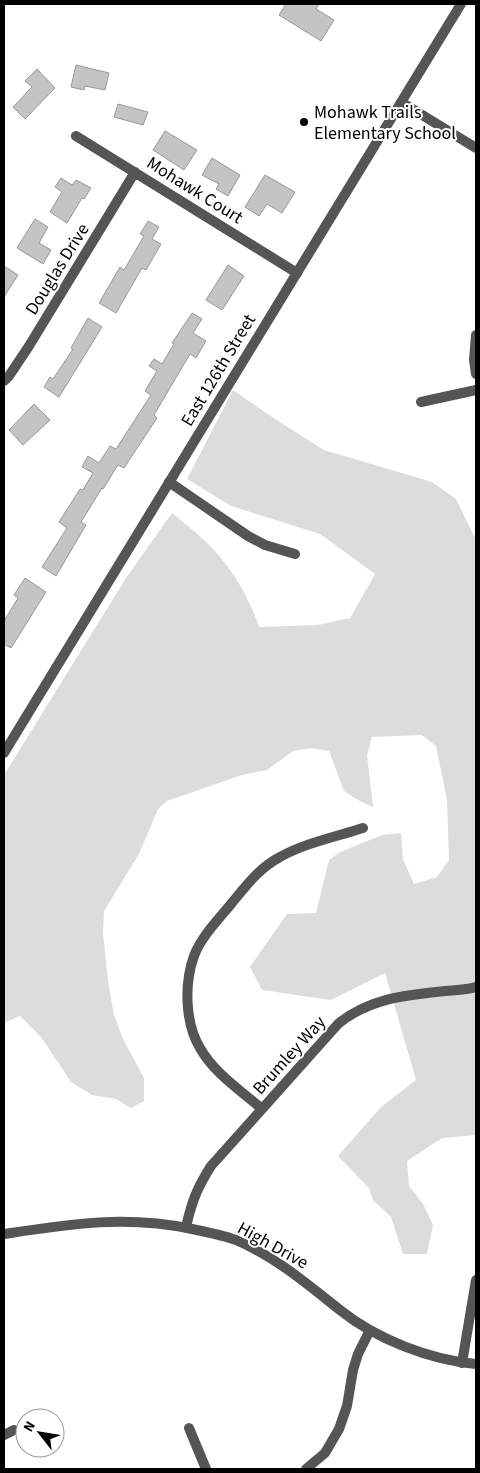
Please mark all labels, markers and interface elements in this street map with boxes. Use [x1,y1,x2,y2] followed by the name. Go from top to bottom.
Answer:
[314,100,456,146] place label: Mohawk Trails Elementary School
[298,116,310,128] marker: Mohawk Trails Elementary School
[142,151,248,230] street label: Mohawk Court
[19,219,95,320] street label: Douglas Drive
[175,309,262,431] street label: East 126th Street
[247,1010,332,1100] street label: Brumley Way
[233,1216,313,1275] street label: High Drive
[15,1408,65,1458] north arrow
[19,1418,41,1436] text: N

